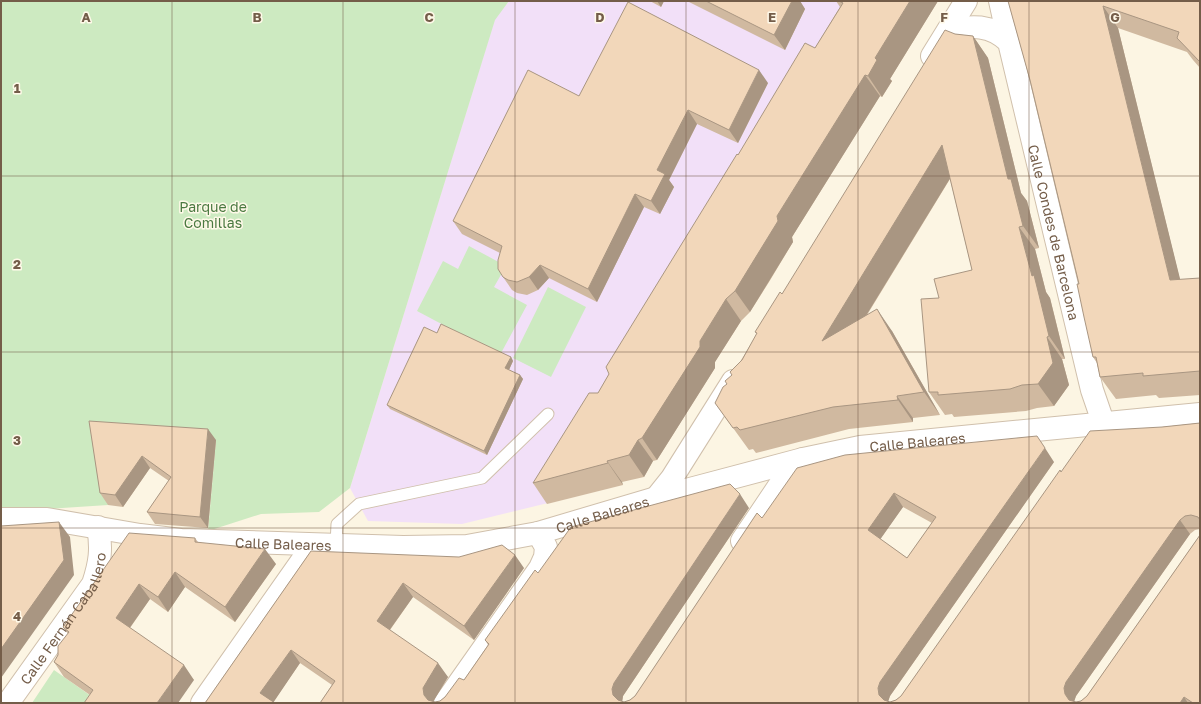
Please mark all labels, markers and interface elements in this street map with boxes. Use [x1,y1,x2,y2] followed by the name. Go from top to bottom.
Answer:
[81,9,91,25] text: A
[252,9,262,25] text: B
[424,9,434,25] text: C
[595,9,605,25] text: D
[768,9,776,25] text: E
[940,9,948,25] text: F
[1110,9,1120,25] text: G
[14,80,21,96] text: 1
[1025,143,1084,322] street label: Calle Condes de Barcelona
[179,198,247,231] park label: Parque de Comillas
[13,256,21,272] text: 2
[869,428,966,455] street label: Calle Baleares
[13,432,21,448] text: 3
[554,492,651,536] street label: Calle Baleares
[235,533,332,553] street label: Calle Baleares
[16,552,108,687] street label: Calle Fernán Caballero
[13,608,21,624] text: 4

